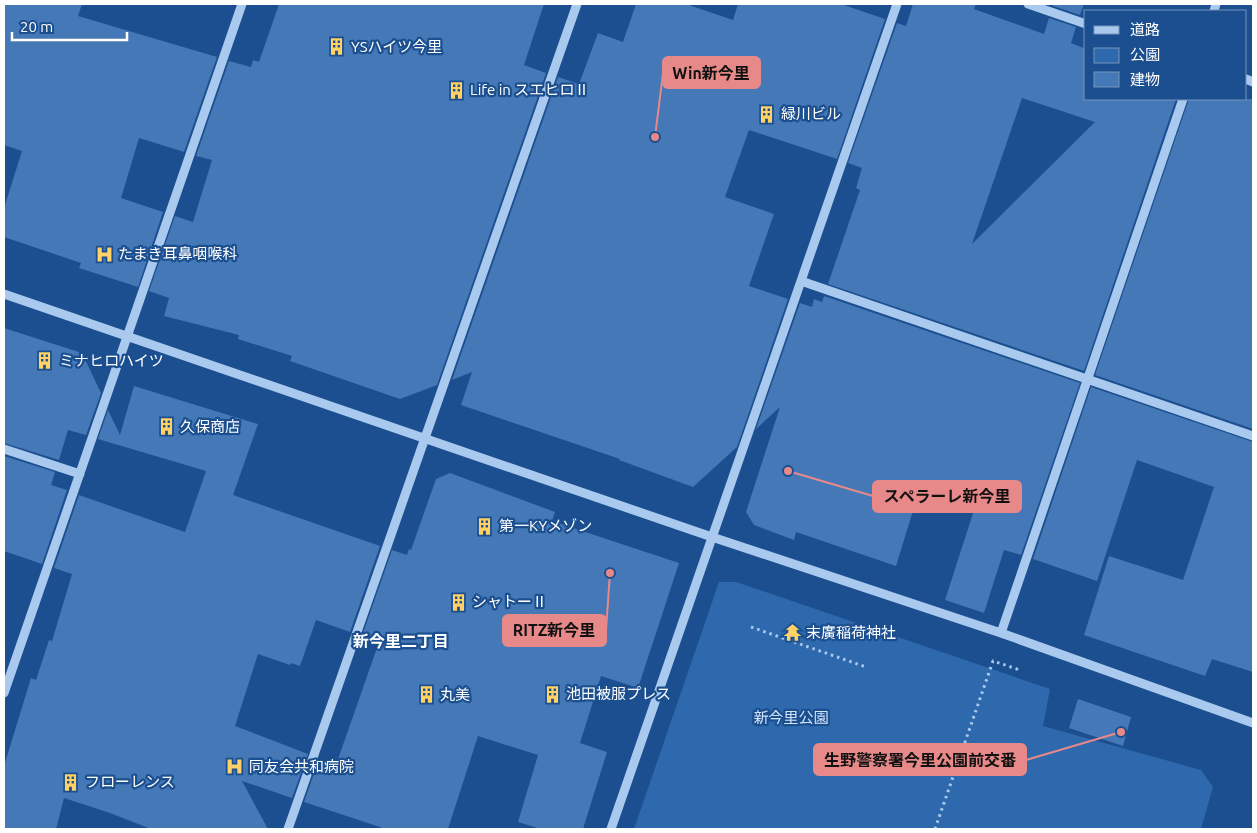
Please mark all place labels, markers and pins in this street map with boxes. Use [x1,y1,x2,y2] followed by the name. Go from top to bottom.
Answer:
[327,37,347,57] building icon: YSハイツ今里
[351,38,442,55] place label: YSハイツ今里
[663,57,760,88] callout: Win新今里
[446,80,466,100] building icon: Life in スエヒロⅡ
[470,81,589,98] place label: Life in スエヒロⅡ
[757,104,777,124] building icon: 緑川ビル
[781,105,841,122] place label: 緑川ビル
[94,244,114,264] hospital icon: たまき耳鼻咽喉科
[118,245,238,262] place label: たまき耳鼻咽喉科
[35,351,55,371] building icon: ミナヒロハイツ
[59,352,164,369] place label: ミナヒロハイツ
[156,417,176,437] building icon: 久保商店
[180,418,240,435] place label: 久保商店
[873,481,1021,512] callout: スペラーレ新今里
[475,516,495,536] building icon: 第一KYメゾン
[499,517,592,534] place label: 第一KYメゾン
[448,592,468,612] building icon: シャトーⅡ
[472,593,547,610] place label: シャトーⅡ
[503,615,606,646] callout: RITZ新今里
[782,623,802,643] temple icon: 末廣稲荷神社
[806,624,896,641] place label: 末廣稲荷神社
[542,684,562,704] building icon: 池田被服プレス
[416,685,436,705] building icon: 丸美
[566,685,671,702] place label: 池田被服プレス
[440,686,470,703] place label: 丸美
[814,744,1026,775] callout: 生野警察署今里公園前交番
[225,757,245,777] hospital icon: 同友会共和病院
[249,758,354,775] place label: 同友会共和病院
[61,772,81,792] building icon: フローレンス
[85,773,175,790] place label: フローレンス

